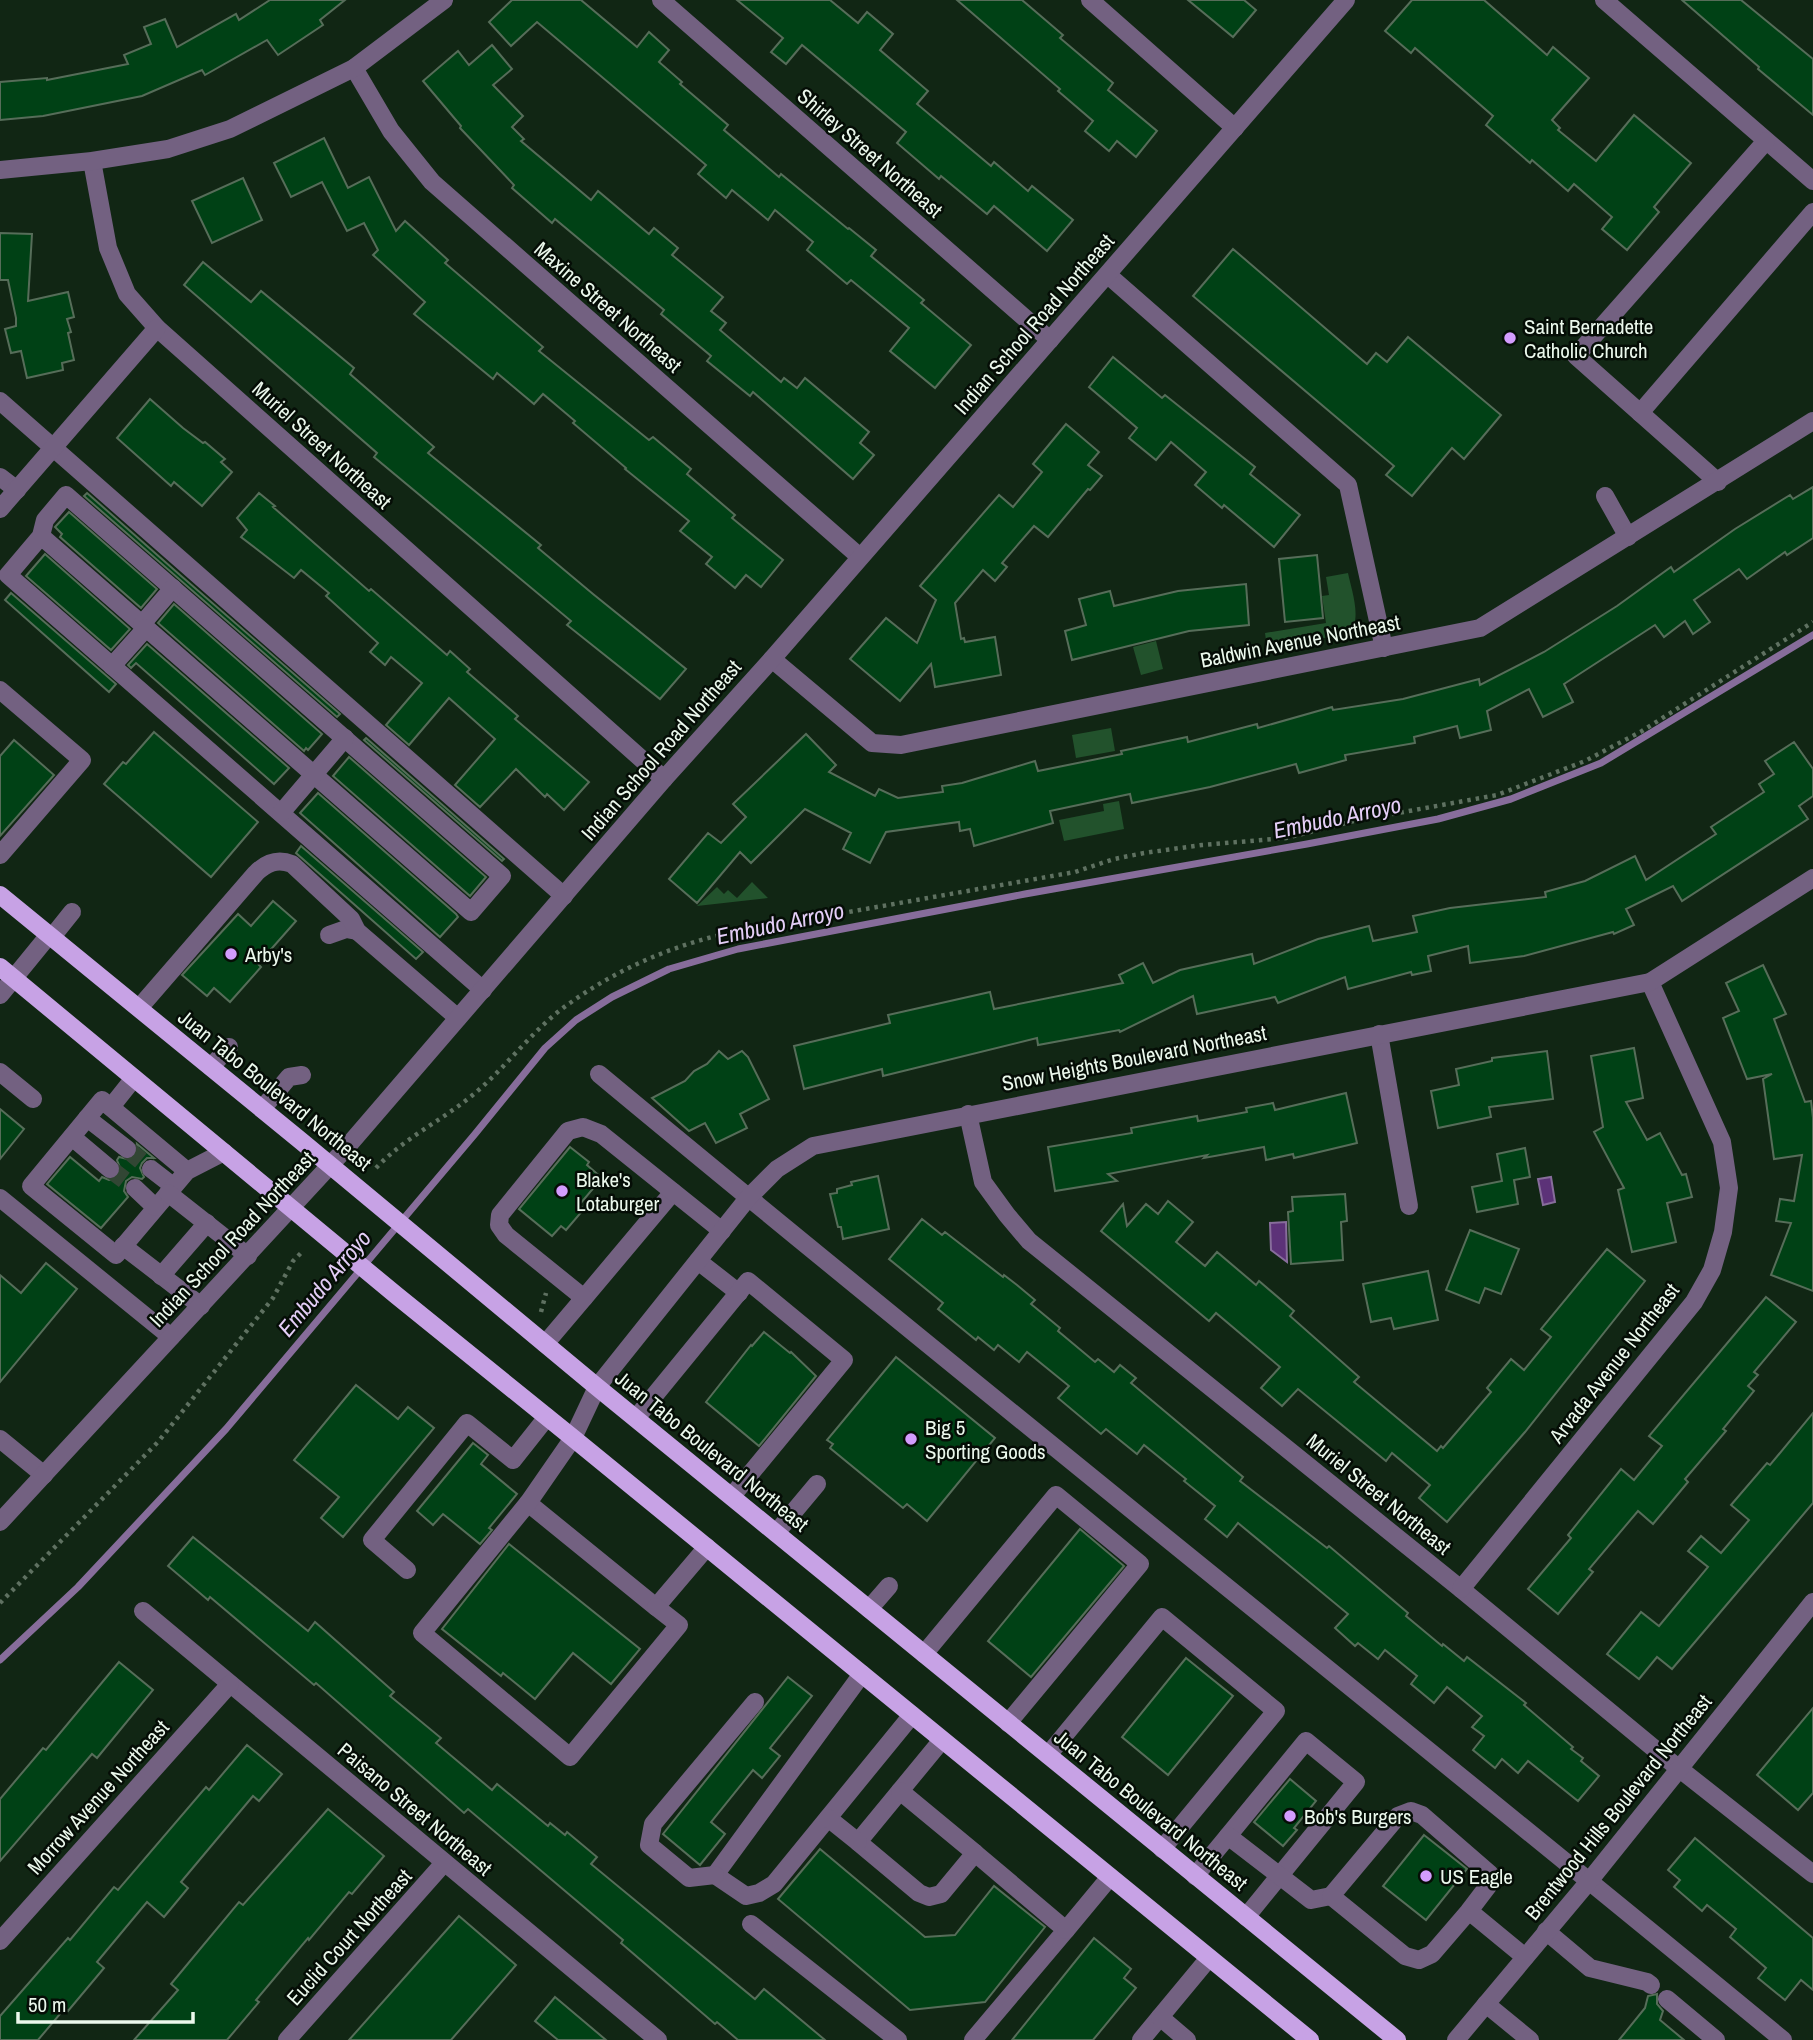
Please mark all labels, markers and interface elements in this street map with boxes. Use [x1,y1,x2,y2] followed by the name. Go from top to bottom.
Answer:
[791,82,949,224] street label: Shirley Street Northeast
[947,227,1121,421] street label: Indian School Road Northeast
[528,235,688,379] street label: Maxine Street Northeast
[1524,312,1653,365] place label: Saint Bernadette Catholic Church
[1502,330,1518,346] marker: Saint Bernadette Catholic Church
[246,375,398,515] street label: Muriel Street Northeast
[1198,607,1402,675] street label: Baldwin Avenue Northeast
[574,653,748,847] street label: Indian School Road Northeast
[1270,788,1404,846] water label: Embudo Arroyo
[713,894,847,952] water label: Embudo Arroyo
[244,940,292,969] place label: Arby's
[223,946,239,962] marker: Arby's
[172,1003,378,1177] street label: Juan Tabo Boulevard Northeast
[999,1018,1269,1098] street label: Snow Heights Boulevard Northeast
[143,1145,321,1333] street label: Indian School Road Northeast
[576,1165,660,1218] place label: Blake's Lotaburger
[554,1183,570,1199] marker: Blake's Lotaburger
[270,1223,378,1343] water label: Embudo Arroyo
[1542,1277,1686,1450] street label: Arvada Avenue Northeast
[609,1364,815,1538] street label: Juan Tabo Boulevard Northeast
[925,1413,1046,1466] place label: Big 5 Sporting Goods
[1301,1427,1457,1561] street label: Muriel Street Northeast
[903,1431,919,1447] marker: Big 5 Sporting Goods
[1518,1688,1718,1926] street label: Brentwood Hills Boulevard Northeast
[21,1713,175,1881] street label: Morrow Avenue Northeast
[1048,1723,1254,1897] street label: Juan Tabo Boulevard Northeast
[332,1736,499,1882] street label: Paisano Street Northeast
[1304,1802,1412,1831] place label: Bob's Burgers
[1282,1808,1298,1824] marker: Bob's Burgers
[280,1862,418,2011] street label: Euclid Court Northeast
[1440,1862,1513,1891] place label: US Eagle
[1418,1868,1434,1884] marker: US Eagle
[18,1980,192,2024] scale bar
[28,1990,66,2019] text: 50 m

